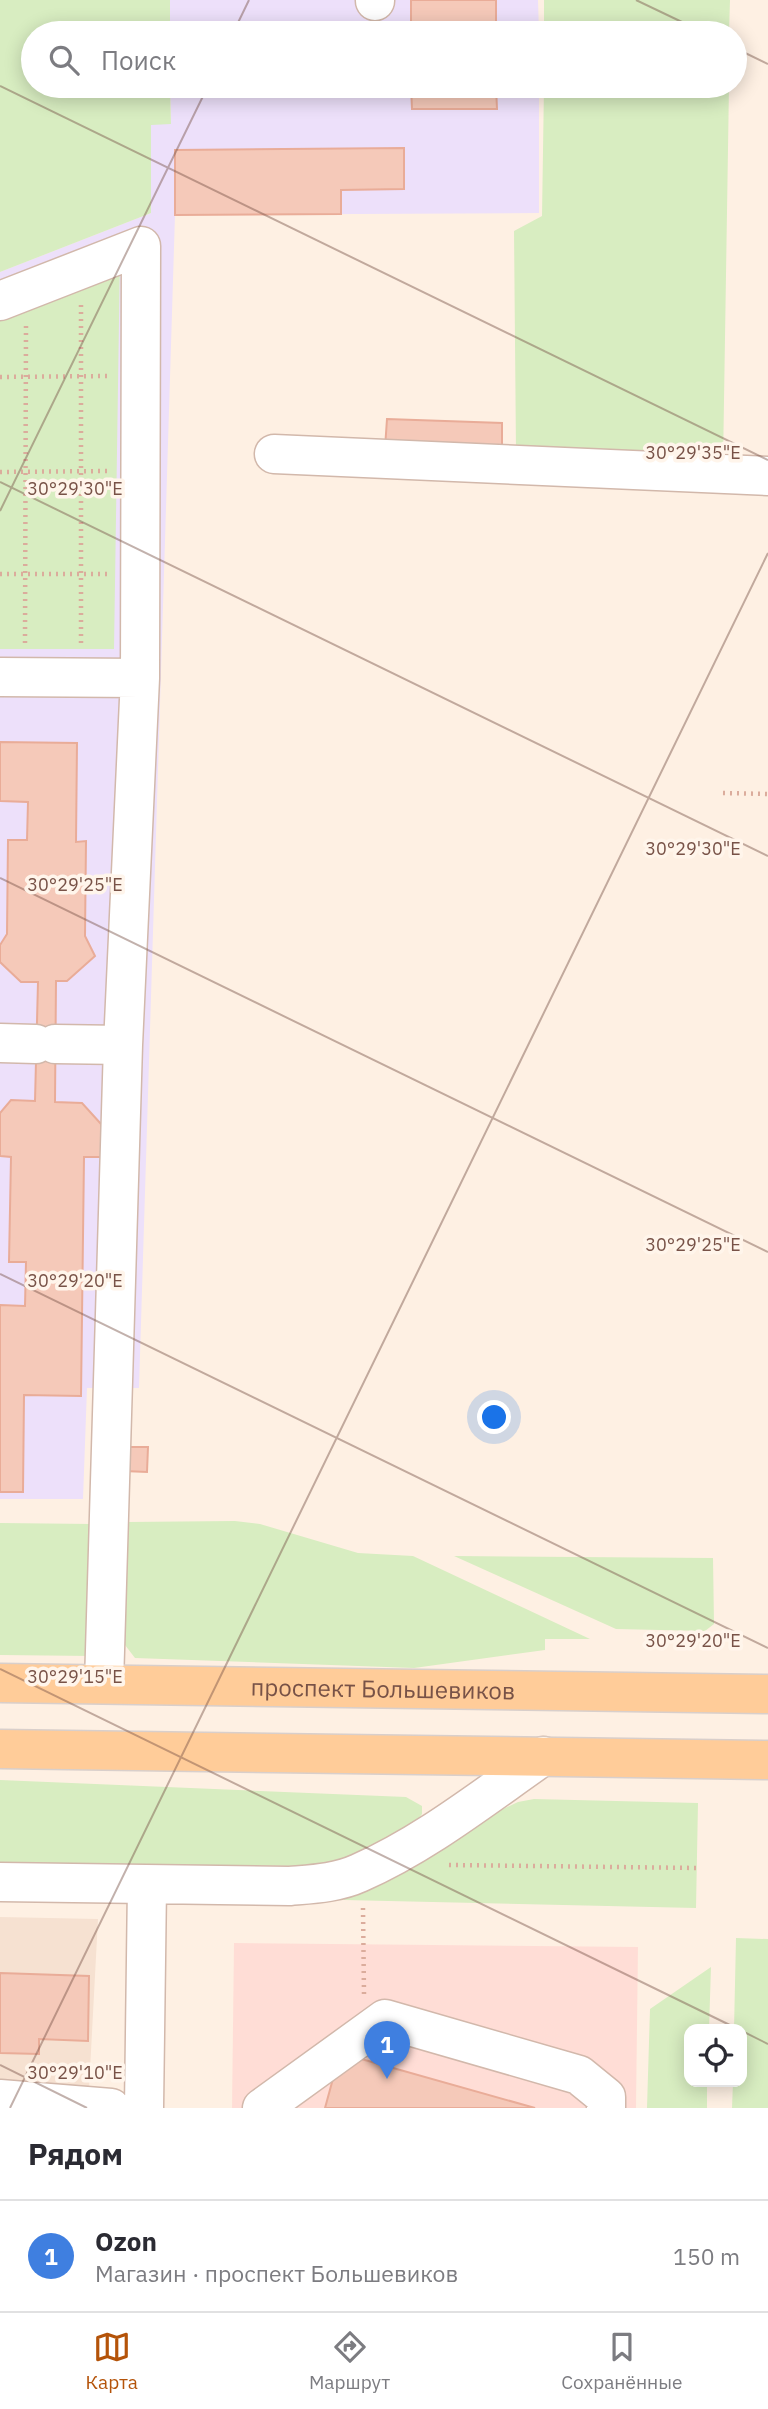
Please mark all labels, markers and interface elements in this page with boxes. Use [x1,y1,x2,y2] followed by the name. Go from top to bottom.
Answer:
[21,21,747,98] search box
[45,41,83,79] icon: search
[101,43,176,77] text: Поиск
[645,441,741,464] text: 30°29'35"E
[27,477,123,500] text: 30°29'30"E
[645,837,741,860] text: 30°29'30"E
[27,873,123,896] text: 30°29'25"E
[645,1233,741,1256] text: 30°29'25"E
[27,1269,123,1292] text: 30°29'20"E
[477,1400,511,1434] your location
[645,1629,741,1652] text: 30°29'20"E
[27,1665,123,1688] text: 30°29'15"E
[250,1671,515,1706] street label: проспект Большевиков
[364,2021,410,2079] pin: 1
[684,2024,747,2087] map controls
[684,2024,747,2087] button: locate
[27,2061,123,2084] text: 30°29'10"E
[28,2134,123,2173] text: Рядом
[95,2224,157,2258] text: Ozon
[44,2241,58,2271] text: 1
[673,2241,740,2271] text: 150 m
[95,2258,458,2288] text: Магазин · проспект Большевиков
[86,2328,138,2394] tab: Карта
[309,2328,390,2394] tab: Маршрут
[561,2328,682,2394] tab: Сохранённые

